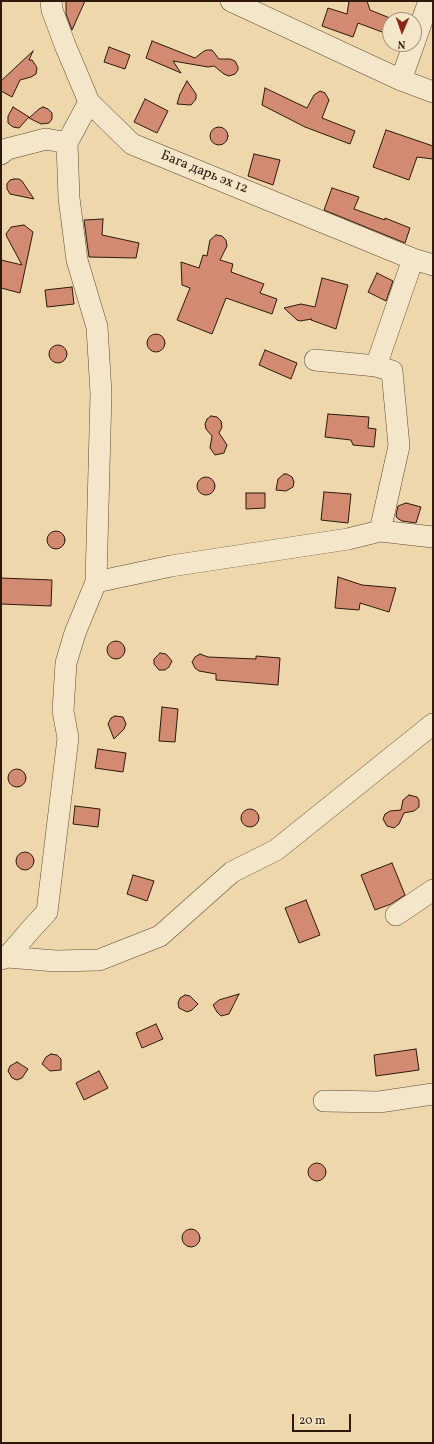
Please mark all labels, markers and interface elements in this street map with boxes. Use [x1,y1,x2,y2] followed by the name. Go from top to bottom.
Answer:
[382,12,422,52] north arrow
[397,36,406,51] text: N
[158,148,250,198] street label: Бага дарь эх 12
[294,1406,353,1432] scale bar
[299,1413,326,1429] text: 20 m

